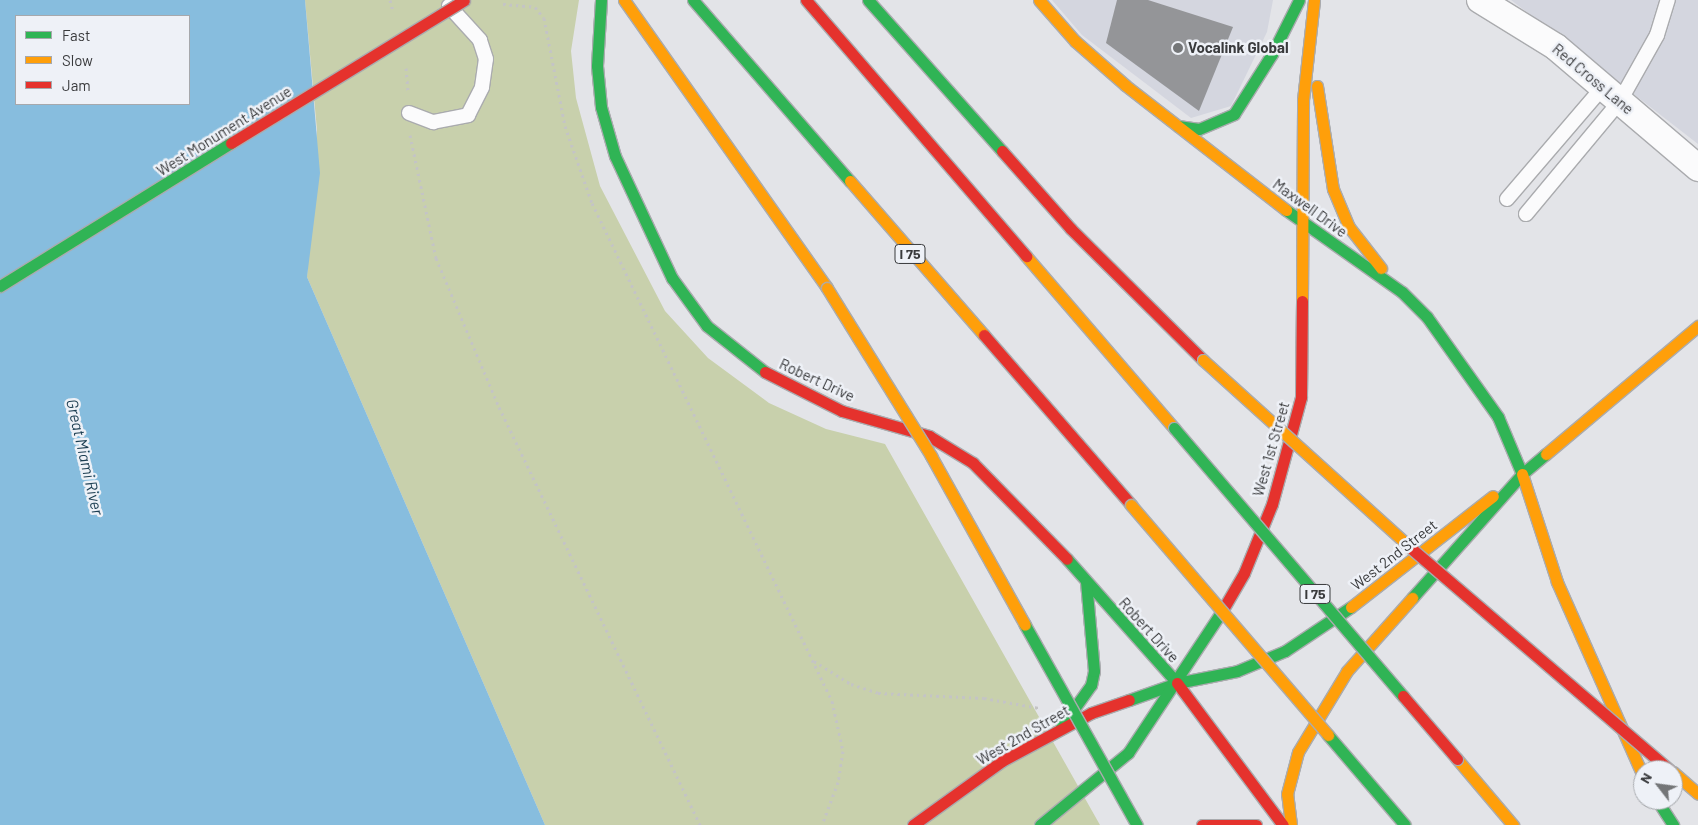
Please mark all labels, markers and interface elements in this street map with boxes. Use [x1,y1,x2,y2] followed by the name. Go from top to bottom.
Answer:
[15,15,190,105] legend
[62,26,90,44] text: Fast
[1188,39,1289,57] place label: Vocalink Global
[1549,40,1637,118] street label: Red Cross Lane
[1172,42,1184,54] marker: Vocalink Global
[62,51,93,69] text: Slow
[62,76,91,94] text: Jam
[153,82,295,180] street label: West Monument Avenue
[1269,175,1351,241] street label: Maxwell Drive
[894,242,926,266] road number: I 75
[777,355,857,405] street label: Robert Drive
[62,397,108,517] water label: Great Miami River
[1249,400,1293,498] street label: West 1st Street
[1347,516,1441,594] street label: West 2nd Street
[1299,582,1331,606] road number: I 75
[1115,594,1183,666] street label: Robert Drive
[973,701,1073,769] street label: West 2nd Street
[1633,760,1683,810] north arrow
[1636,769,1655,786] text: N

